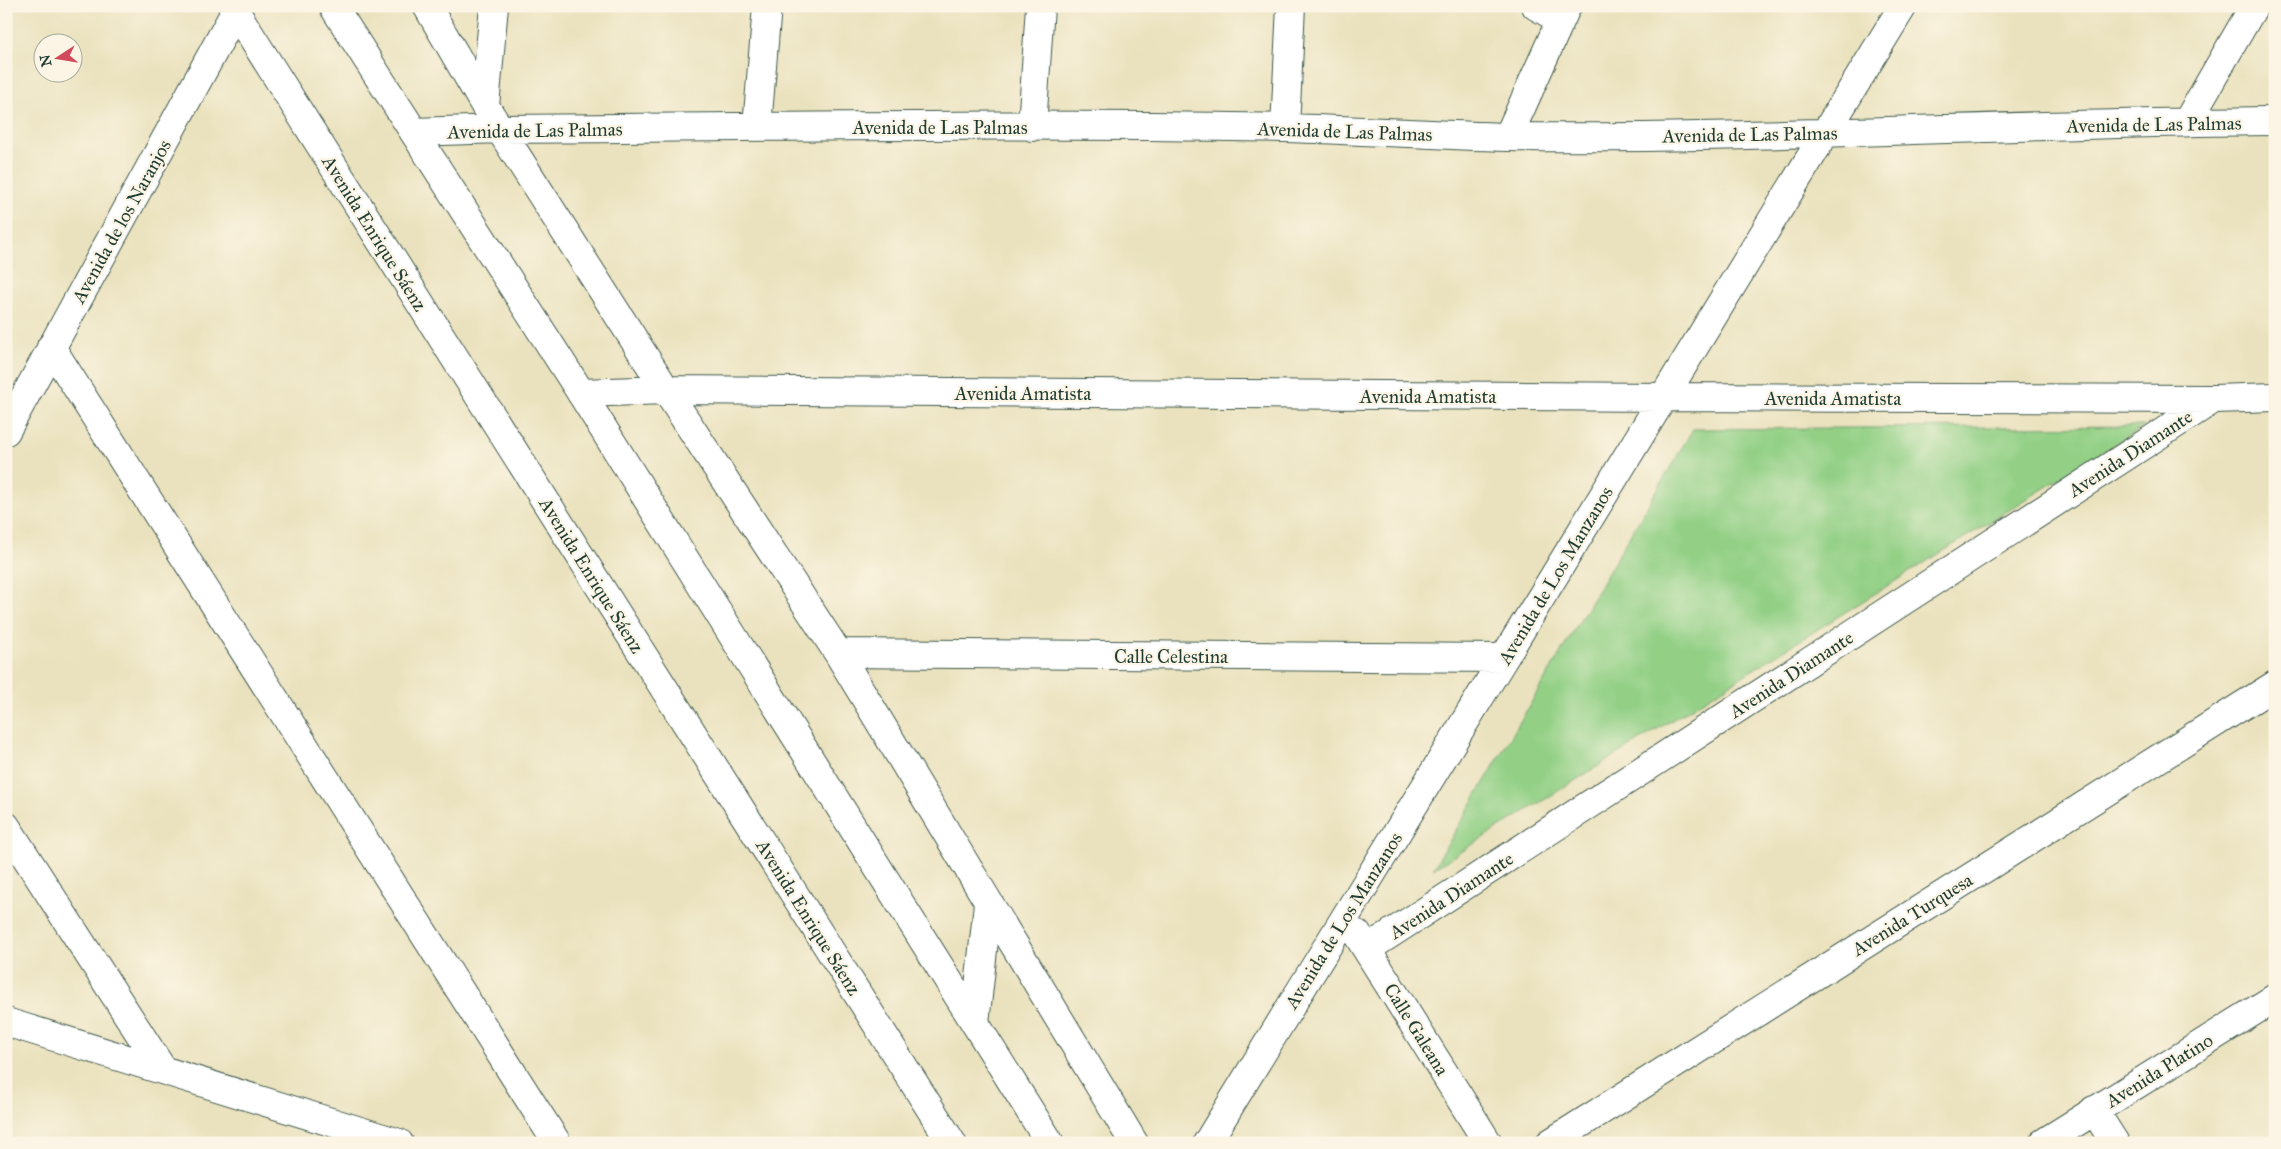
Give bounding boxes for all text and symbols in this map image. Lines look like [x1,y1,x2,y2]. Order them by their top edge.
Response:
north arrow [32,32,82,82]
text: N [36,53,55,68]
street label: Avenida de Las Palmas [2065,111,2242,138]
street label: Avenida de Las Palmas [851,116,1028,139]
street label: Avenida de Las Palmas [446,117,623,144]
street label: Avenida de Las Palmas [1256,117,1433,146]
street label: Avenida de Las Palmas [1661,121,1838,148]
street label: Avenida de los Naranjos [66,135,176,308]
street label: Avenida Enrique Sáenz [316,150,432,316]
street label: Avenida Amatista [954,382,1092,405]
street label: Avenida Amatista [1359,385,1497,408]
street label: Avenida Amatista [1764,387,1902,410]
street label: Avenida Diamante [2063,405,2197,503]
street label: Avenida de Los Manzanos [1493,482,1618,669]
street label: Avenida Enrique Sáenz [533,492,649,658]
street label: Avenida Diamante [1724,626,1858,724]
street label: Calle Celestina [1114,645,1229,668]
street label: Avenida de Los Manzanos [1279,828,1407,1014]
street label: Avenida Enrique Sáenz [750,834,866,1000]
street label: Avenida Diamante [1384,847,1518,945]
street label: Avenida Turquesa [1847,868,1978,962]
street label: Calle Galeana [1379,979,1455,1080]
street label: Avenida Platino [2101,1028,2217,1113]

